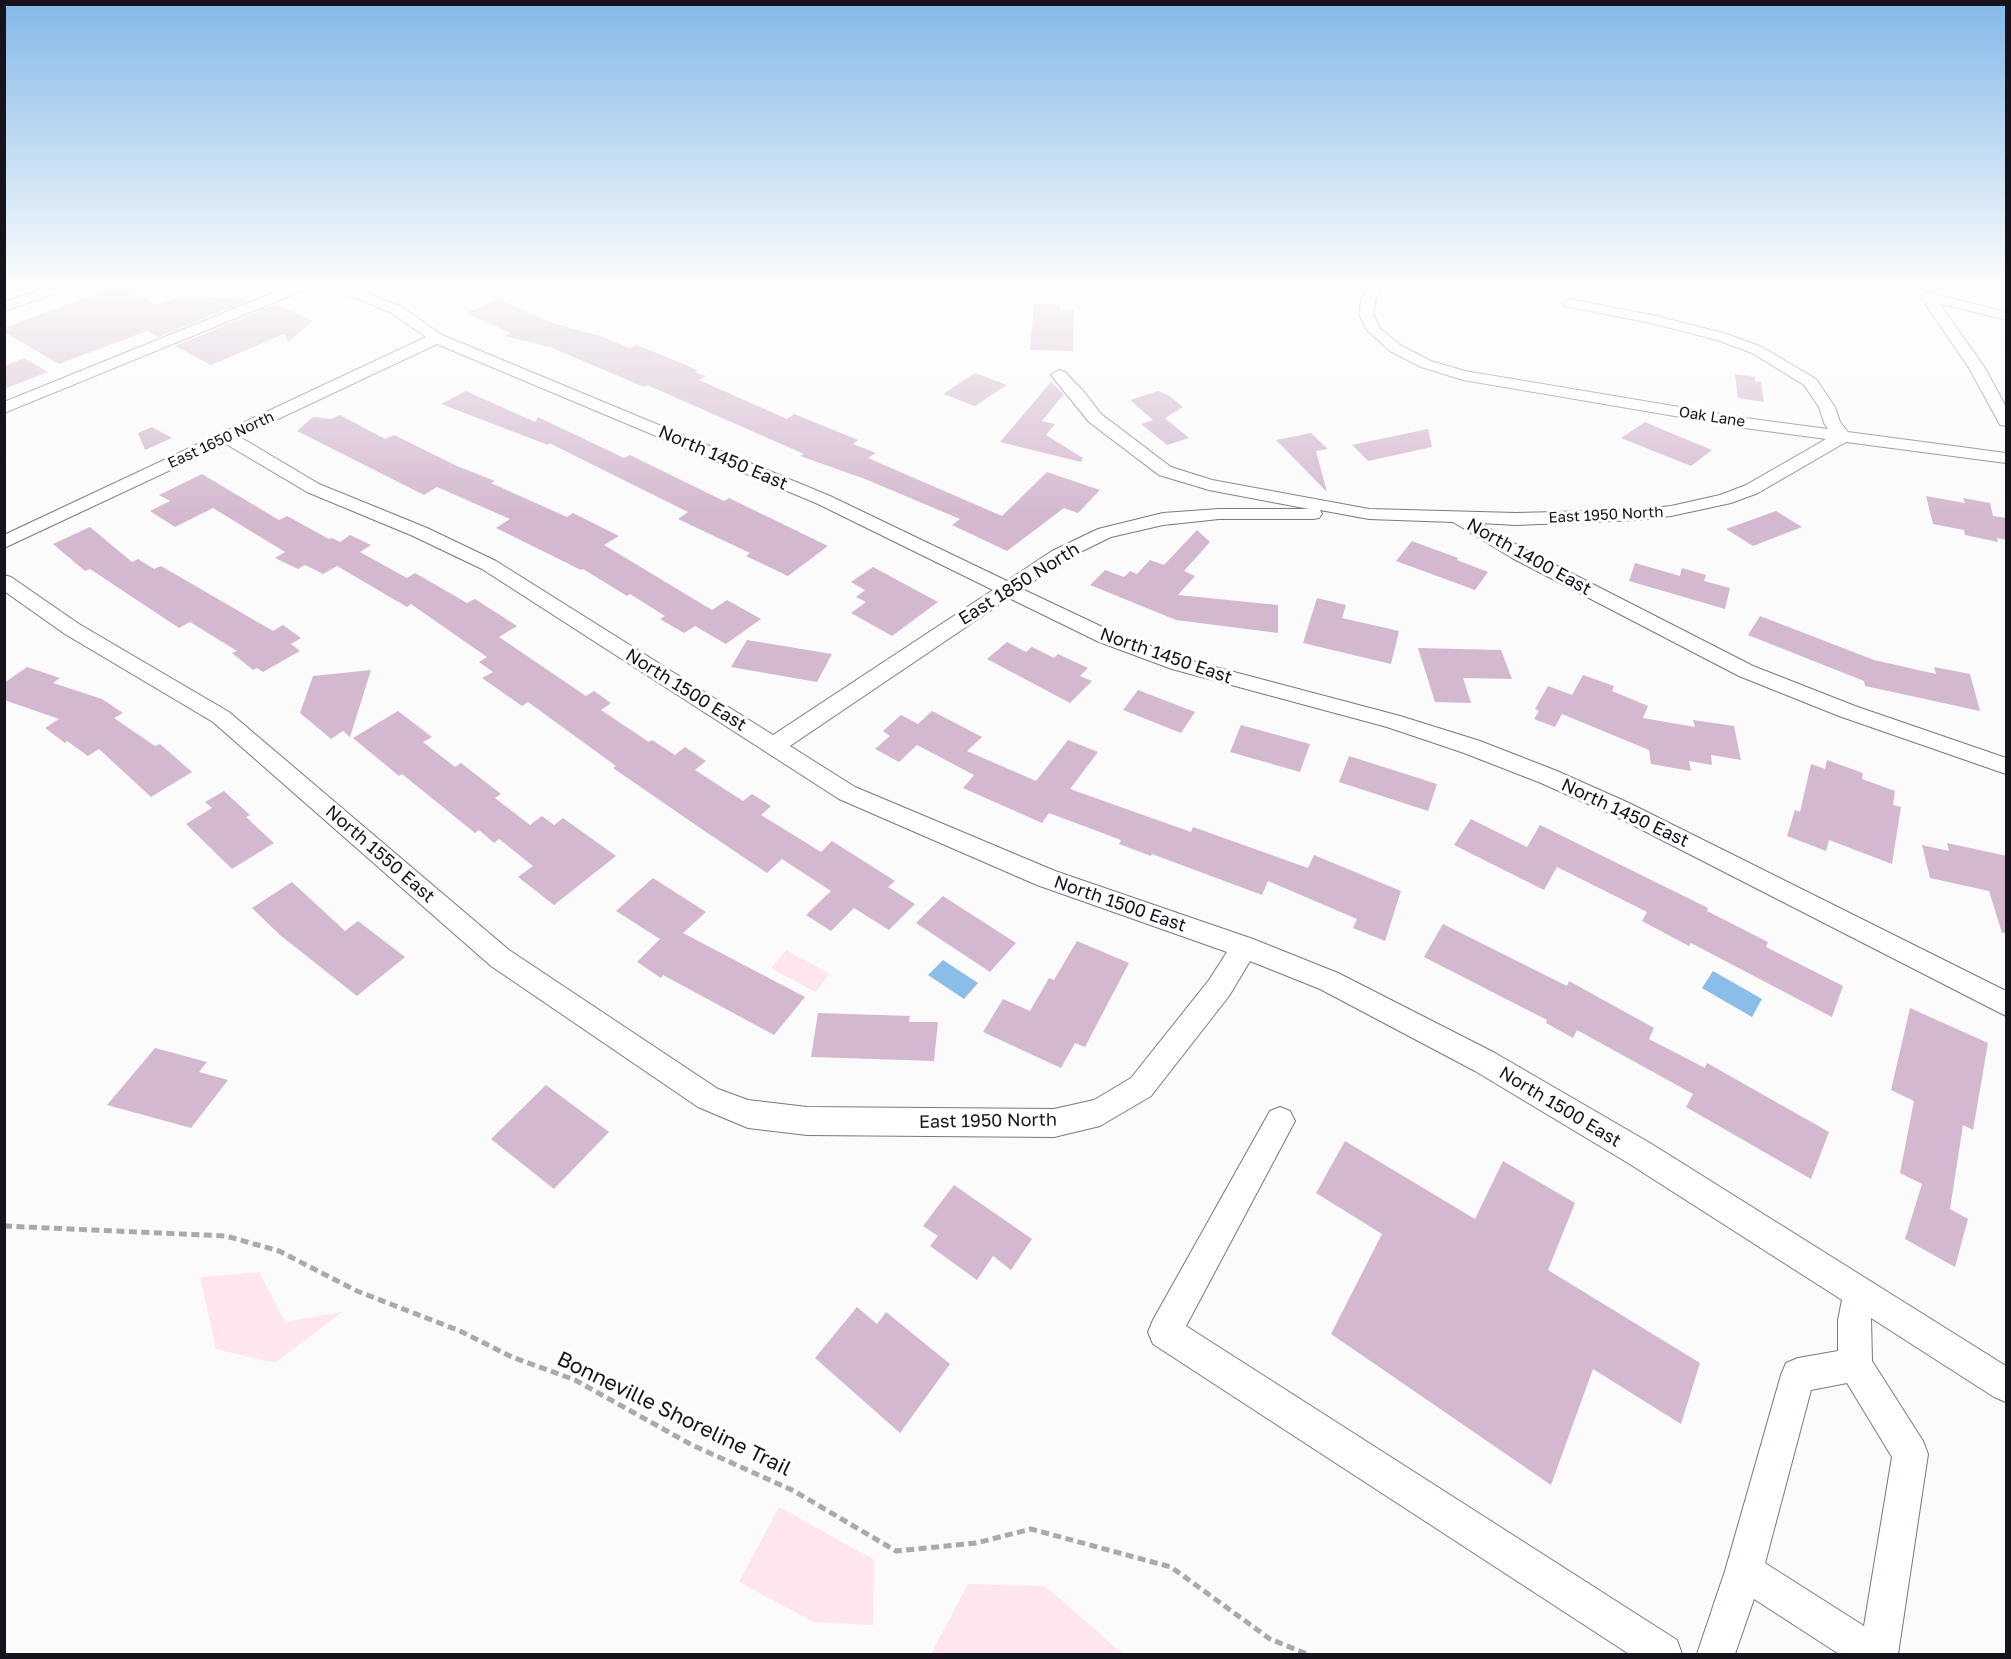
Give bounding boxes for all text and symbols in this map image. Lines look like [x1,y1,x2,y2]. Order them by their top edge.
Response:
street label: Oak Lane [1678,403,1746,431]
street label: East 1650 North [165,408,277,472]
street label: North 1450 East [655,421,791,495]
street label: East 1950 North [1548,503,1664,527]
street label: North 1400 East [1463,514,1595,600]
street label: East 1850 North [955,538,1083,630]
street label: North 1450 East [1097,623,1235,689]
street label: North 1500 East [622,644,750,736]
street label: North 1450 East [1558,774,1692,852]
street label: North 1550 East [321,801,439,907]
street label: North 1500 East [1051,871,1189,937]
street label: North 1500 East [1495,1062,1625,1152]
street label: East 1950 North [919,1109,1057,1133]
street label: Bonneville Shoreline Trail [553,1346,795,1482]

